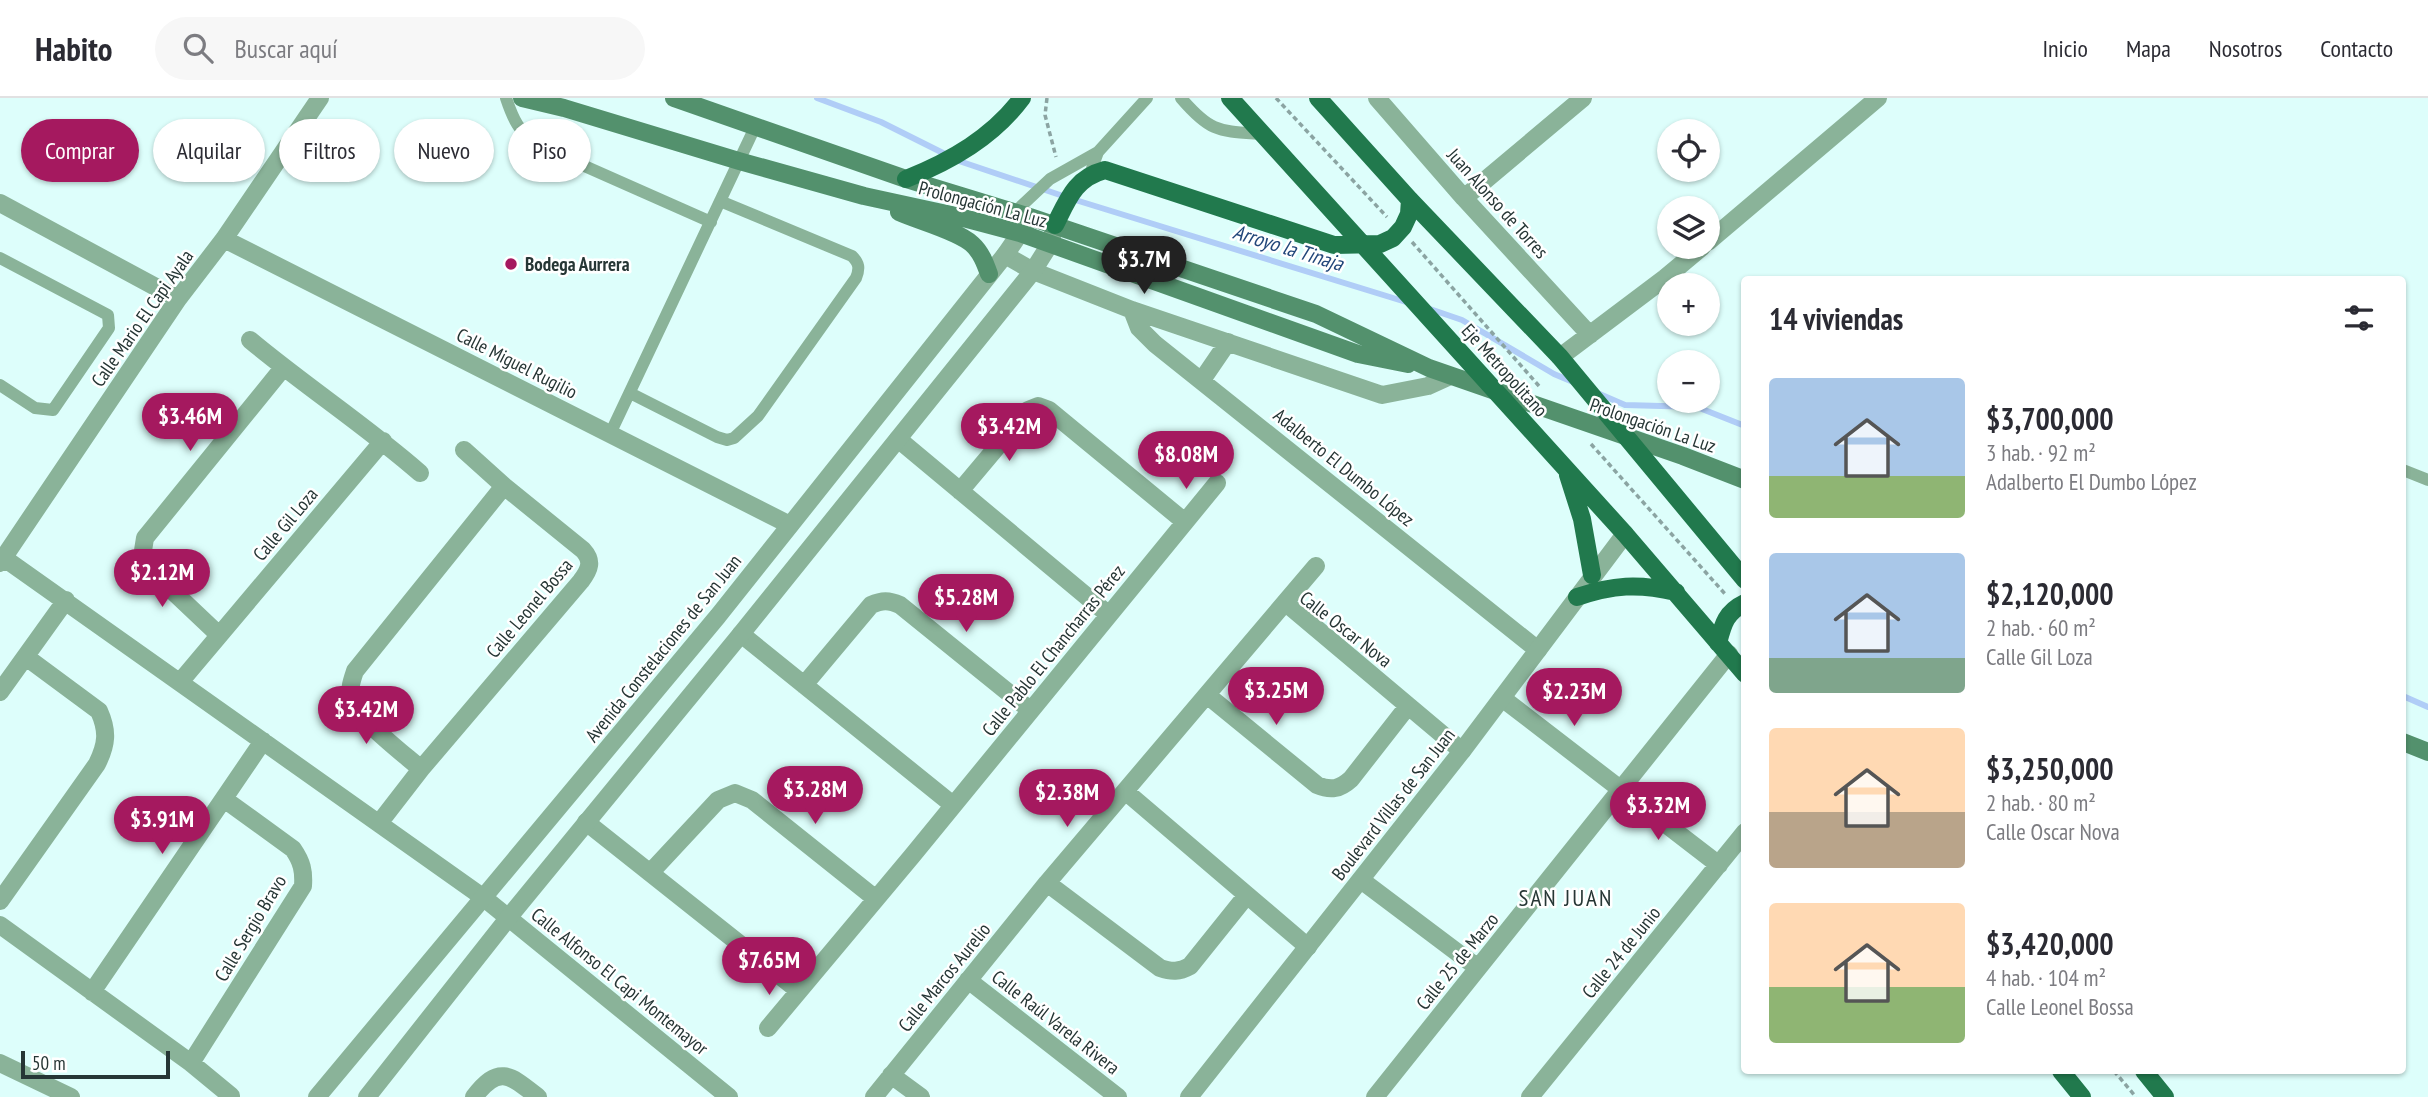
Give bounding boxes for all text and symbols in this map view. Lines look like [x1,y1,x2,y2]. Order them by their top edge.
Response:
search box [155,17,645,80]
text: Habito [35,27,113,70]
icon: search [179,29,217,67]
text: Buscar aquí [235,32,338,65]
text: Inicio [2042,33,2088,64]
text: Mapa [2126,33,2171,64]
text: Nosotros [2209,33,2282,64]
text: Contacto [2320,33,2393,64]
chip: Comprar [21,119,139,182]
chip: Alquilar [153,119,265,182]
chip: Filtros [279,119,380,182]
chip: Nuevo [394,119,494,182]
chip: Piso [508,119,591,182]
map controls [1657,119,1720,413]
button: locate [1657,119,1720,182]
street label: Juan Alonso de Torres [1442,142,1554,263]
street label: Prolongación La Luz [916,175,1050,233]
button: layers [1657,196,1720,259]
water label: Arroyo la Tinaja [1230,218,1348,277]
pin: $3.7M [1095,236,1193,296]
text: $3.7M [1117,244,1171,273]
street label: Calle Mario El Capi Ayala [86,245,198,391]
place label: Bodega Aurrera [525,252,630,276]
marker: Bodega Aurrera [503,256,519,272]
button: + [1657,273,1720,336]
text: 14 viviendas [1769,299,1903,338]
icon: filters [2340,299,2378,337]
street label: Eje Metropolitano [1457,318,1553,422]
street label: Calle Miguel Rugilio [453,322,581,404]
button: − [1657,350,1720,413]
street label: Prolongación La Luz [1587,392,1719,458]
pin: $3.46M [133,394,247,453]
text: $3,700,000 [1986,399,2114,438]
text: $3.46M [158,401,222,430]
street label: Adalberto El Dumbo López [1269,403,1419,531]
pin: $3.42M [952,404,1066,463]
icon: home [1825,406,1909,490]
text: $3.42M [977,411,1041,440]
pin: $8.08M [1129,432,1243,491]
text: 3 hab. · 92 m² [1986,438,2096,467]
text: $8.08M [1154,439,1218,468]
text: Adalberto El Dumbo López [1986,467,2197,496]
street label: Calle Gil Loza [247,483,323,565]
street label: Avenida Constelaciones de San Juan [580,549,746,747]
pin: $2.12M [105,550,219,609]
street label: Calle Leonel Bossa [481,554,577,662]
text: $2.12M [130,557,194,586]
street label: Calle Pablo El Chancharras Pérez [976,559,1130,741]
pin: $5.28M [909,574,1023,634]
text: $2,120,000 [1986,574,2114,613]
icon: home [1825,581,1909,665]
text: $5.28M [934,582,998,611]
street label: Calle Oscar Nova [1295,586,1397,672]
text: 2 hab. · 60 m² [1986,613,2096,642]
text: Calle Gil Loza [1986,642,2093,671]
pin: $3.25M [1219,668,1333,727]
pin: $2.23M [1517,668,1631,728]
text: $3.25M [1244,675,1308,704]
text: $2.23M [1542,676,1606,705]
pin: $3.42M [309,686,423,746]
text: $3.42M [334,694,398,723]
street label: Boulevard Villas de San Juan [1326,723,1460,885]
text: $3,250,000 [1986,749,2114,788]
icon: home [1825,756,1909,840]
pin: $3.28M [758,766,872,826]
pin: $2.38M [1010,770,1124,829]
text: $3.28M [783,774,847,803]
text: $2.38M [1035,777,1099,806]
pin: $3.32M [1601,782,1715,842]
text: 2 hab. · 80 m² [1986,788,2096,817]
text: $3.32M [1626,790,1690,819]
pin: $3.91M [105,796,219,856]
text: $3.91M [130,804,194,833]
text: Calle Oscar Nova [1986,817,2120,846]
street label: Calle Sergio Bravo [209,870,291,986]
district label: SAN JUAN [1519,883,1613,912]
street label: Calle 24 de Junio [1577,901,1665,1003]
street label: Calle Alfonso El Capi Montemayor [527,902,714,1060]
street label: Calle 25 de Marzo [1411,908,1503,1014]
street label: Calle Marcos Aurelio [893,918,995,1036]
text: $3,420,000 [1986,924,2114,963]
icon: home [1825,931,1909,1015]
pin: $7.65M [712,937,826,997]
text: $7.65M [738,945,800,974]
text: 4 hab. · 104 m² [1986,963,2106,992]
street label: Calle Raúl Varela Rivera [987,965,1125,1079]
text: Calle Leonel Bossa [1986,992,2134,1021]
scale bar [21,1048,170,1080]
text: 50 m [32,1051,66,1075]

